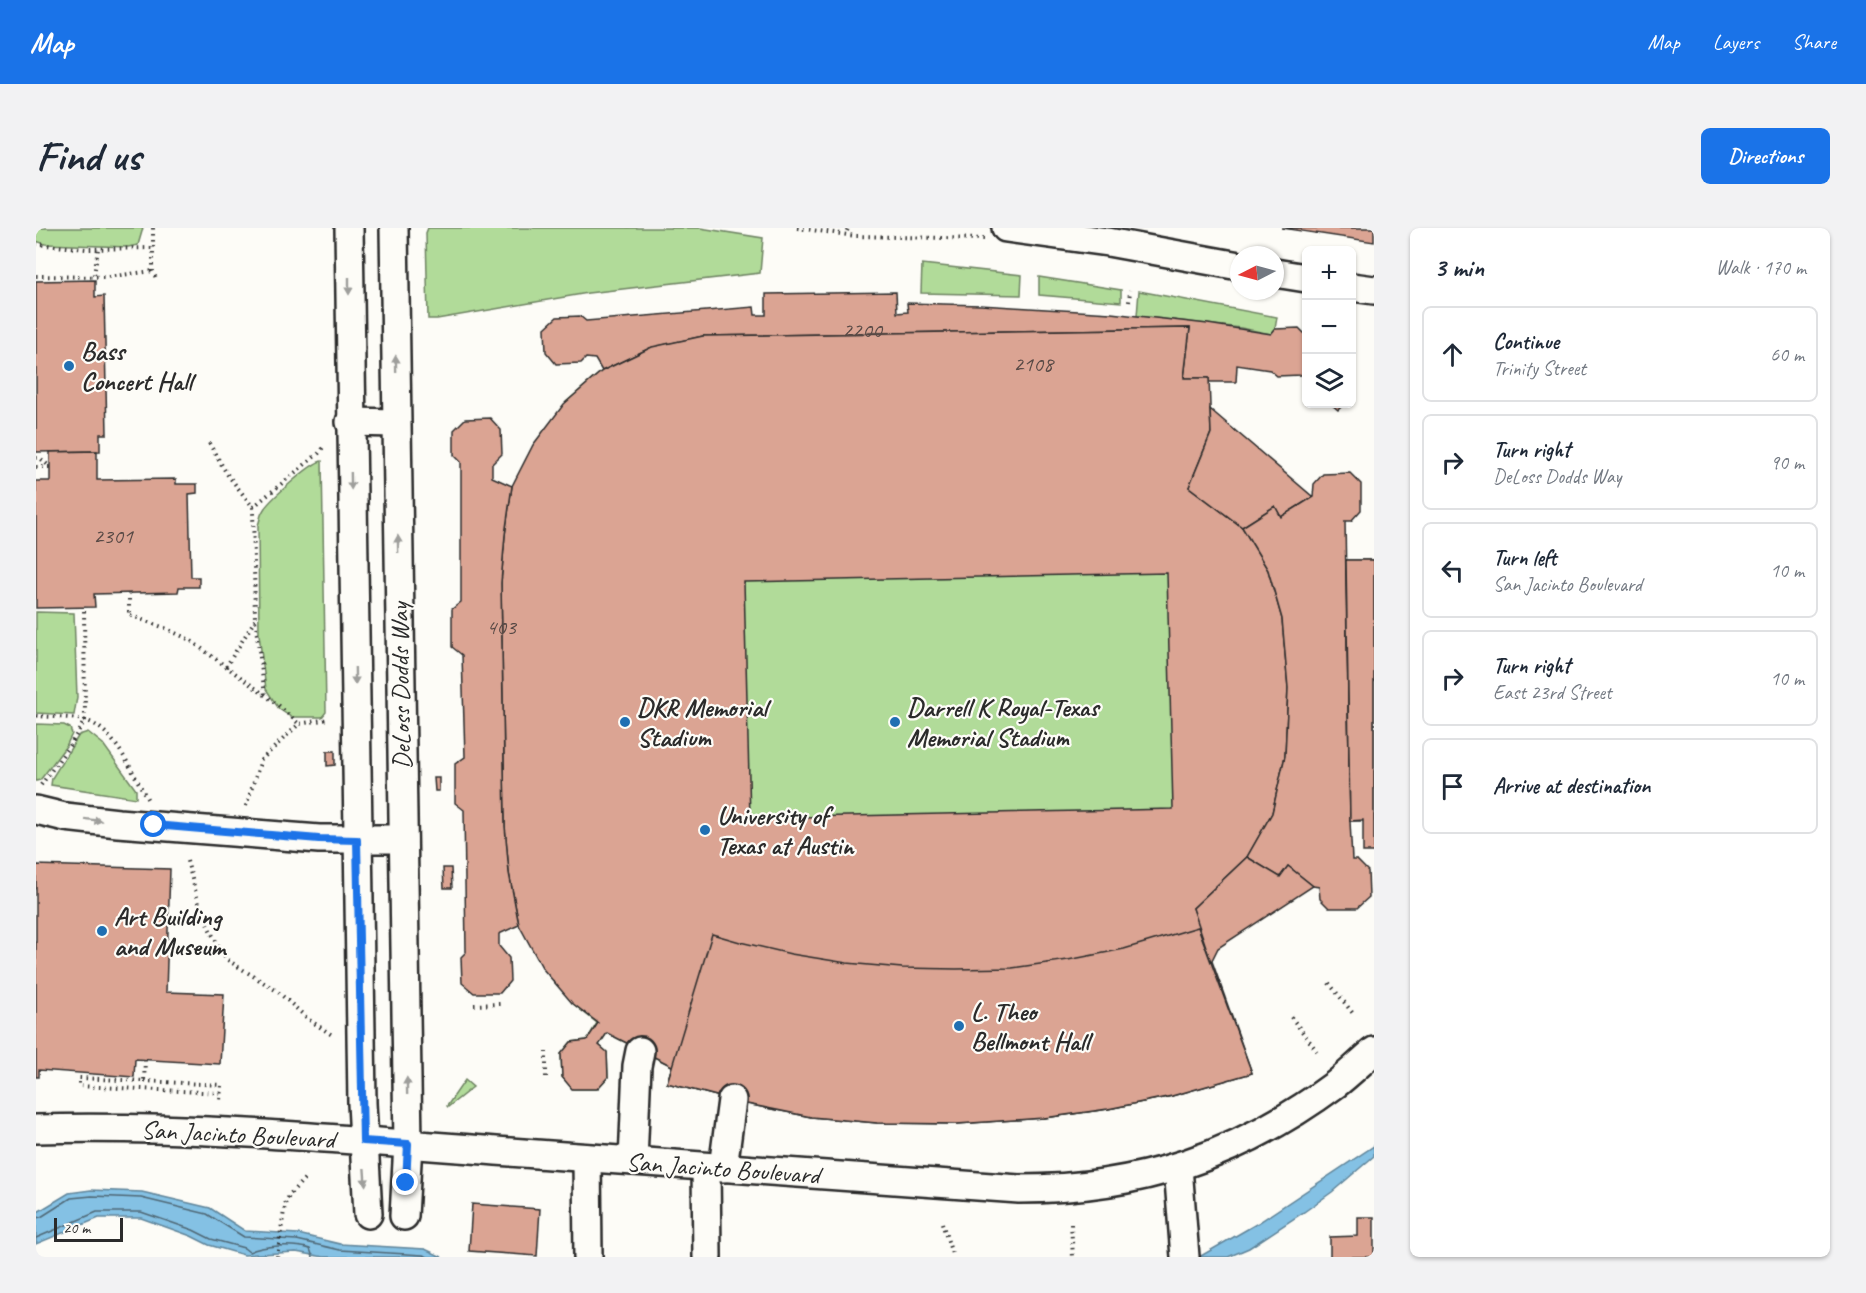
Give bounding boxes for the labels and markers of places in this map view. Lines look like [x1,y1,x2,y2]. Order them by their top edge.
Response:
place label: Bass Concert Hall [81,335,197,398]
marker: Bass Concert Hall [62,359,76,373]
place label: DKR Memorial Stadium [637,691,772,754]
place label: Darrell K Royal-Texas Memorial Stadium [907,691,1101,754]
marker: DKR Memorial Stadium [618,715,632,729]
marker: Darrell K Royal-Texas Memorial Stadium [888,715,902,729]
place label: University of Texas at Austin [717,799,855,862]
marker: University of Texas at Austin [698,823,712,837]
place label: Art Building and Museum [114,900,227,963]
marker: Art Building and Museum [95,924,109,938]
place label: L. Theo Bellmont Hall [971,995,1094,1058]
marker: L. Theo Bellmont Hall [952,1019,966,1033]

